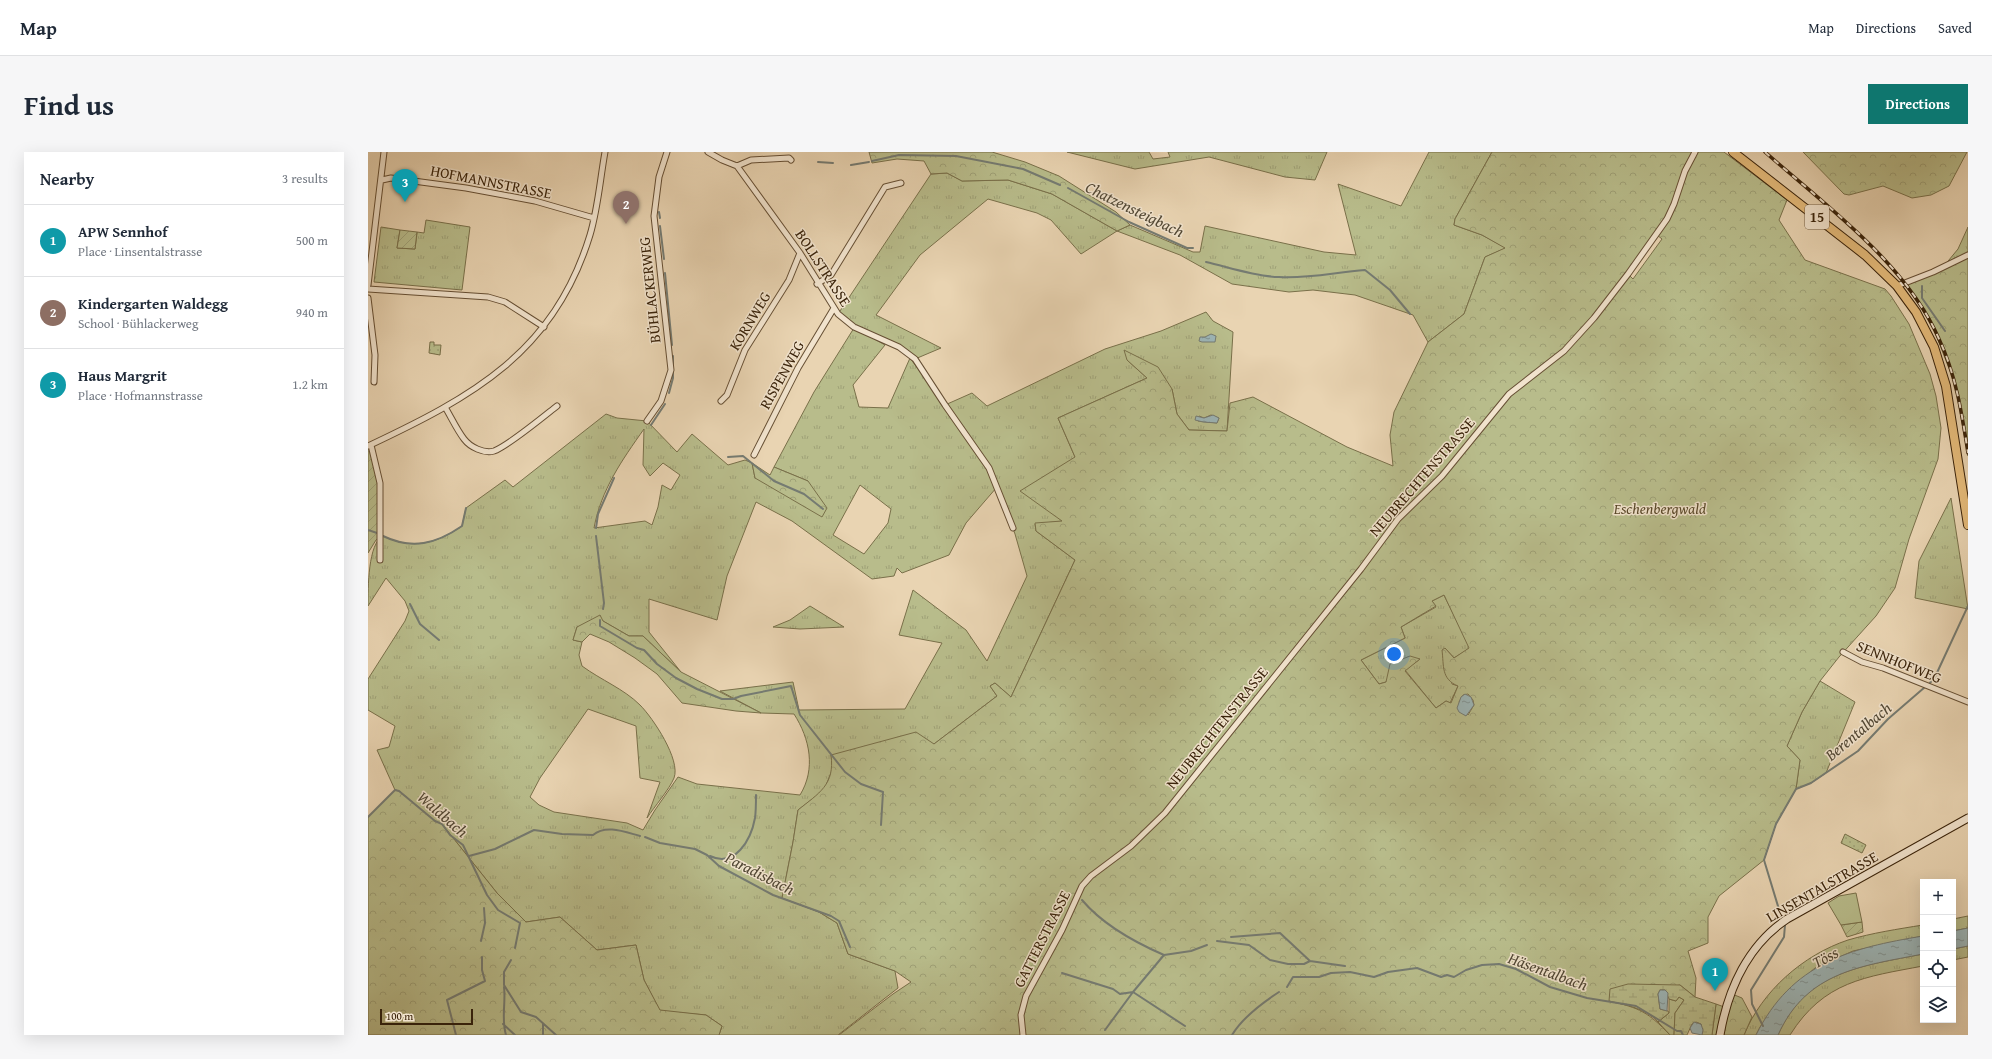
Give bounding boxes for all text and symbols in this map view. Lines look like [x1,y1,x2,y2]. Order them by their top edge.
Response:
text: Map [20,14,57,42]
text: Map [1808,18,1834,38]
text: Directions [1856,18,1916,38]
text: Saved [1938,18,1972,38]
text: Find us [24,84,114,125]
button: Directions [1868,84,1968,124]
street label: HOFMANNSTRASSE [429,159,554,204]
text: Nearby [40,166,94,191]
text: 3 results [282,169,328,188]
pin: 3 [392,169,418,202]
water label: Chatzensteigbach [1082,175,1188,243]
pin: 2 [613,191,639,224]
road number: 15 [1805,205,1829,229]
text: APW Sennhof [78,221,167,242]
street label: BOLLSTRASSE [791,225,856,311]
text: 1 [50,231,56,250]
text: 500 m [296,231,328,250]
street label: BÜHLACKERWEG [633,236,666,344]
text: Place · Linsentalstrasse [78,242,202,261]
street label: KORNWEG [724,287,775,354]
text: Kindergarten Waldegg [78,293,228,314]
text: 2 [50,303,56,322]
text: 940 m [296,303,328,322]
text: School · Bühlackerweg [78,314,198,333]
street label: RISPENWEG [754,337,809,413]
text: Haus Margrit [78,365,167,386]
text: 3 [50,375,56,394]
text: 1.2 km [292,375,328,394]
text: Place · Hofmannstrasse [78,386,203,405]
street label: NEUBRECHTENSTRASSE [1364,412,1480,541]
park label: Eschenbergwald [1613,498,1706,519]
street label: SENNHOFWEG [1853,635,1945,688]
your location [1384,644,1404,664]
street label: NEUBRECHTENSTRASSE [1161,662,1273,793]
water label: Berentalbach [1819,696,1896,767]
water label: Waldbach [412,785,474,843]
water label: Paradisbach [720,845,799,901]
street label: LINSENTALSTRASSE [1762,846,1882,927]
map controls [1920,879,1956,1023]
button: + [1920,879,1956,915]
street label: GATTERSTRASSE [1008,886,1075,991]
button: − [1920,915,1956,951]
water label: Töss [1808,940,1843,974]
water label: Häsentalbach [1504,945,1591,996]
button: locate [1920,951,1956,987]
pin: 1 [1702,958,1728,991]
button: layers [1920,987,1956,1023]
scale bar [380,1007,473,1026]
text: 100 m [386,1008,413,1024]

